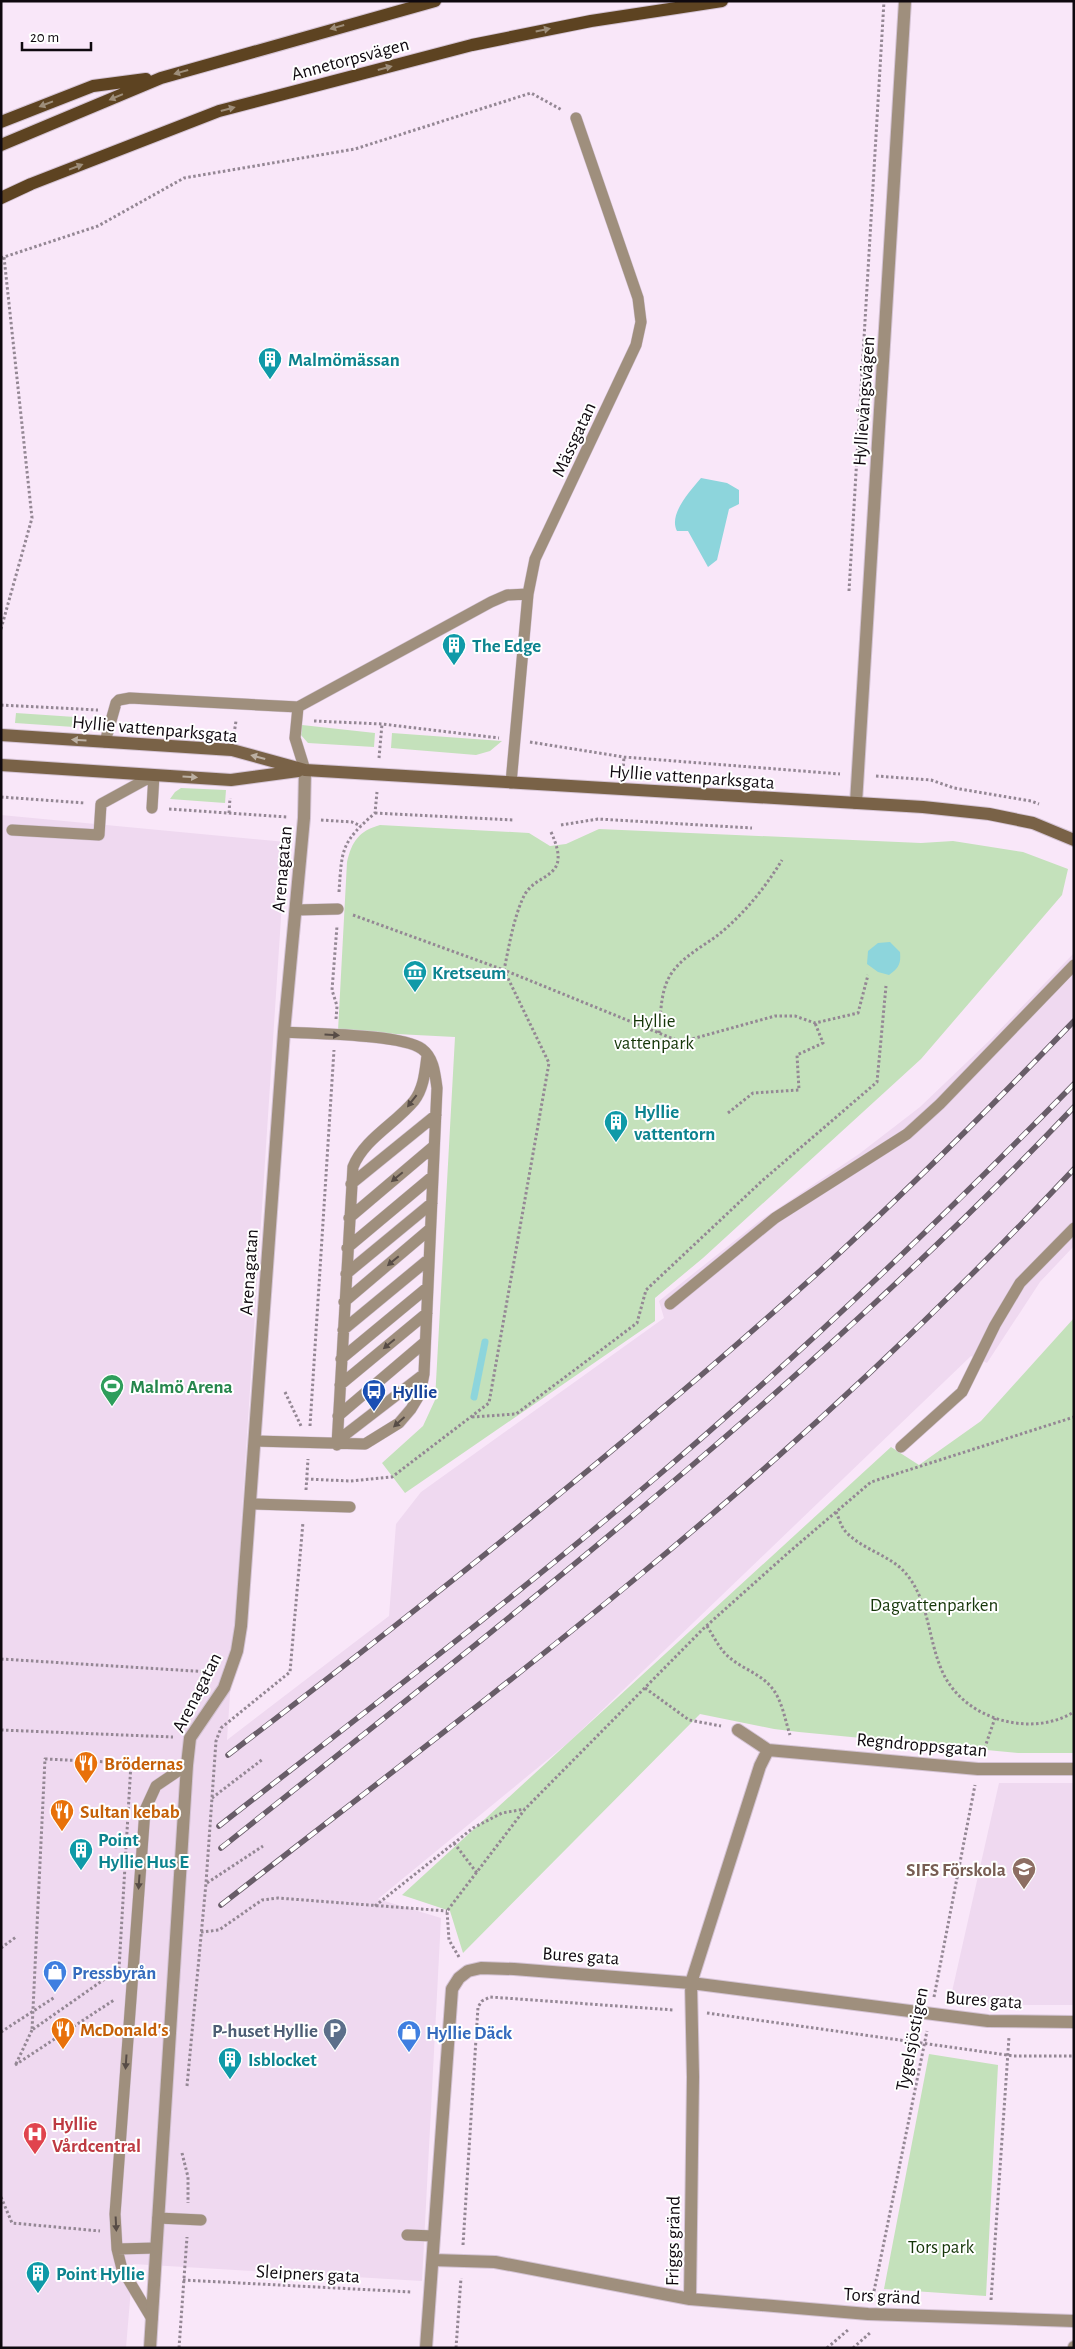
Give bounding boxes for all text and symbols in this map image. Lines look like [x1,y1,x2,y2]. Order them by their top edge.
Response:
scale bar [22,20,91,52]
one-way arrow [330,24,345,32]
one-way arrow [536,26,552,34]
text: 20 m [30,30,59,45]
street label: Annetorpsvägen [289,35,411,84]
one-way arrow [378,64,393,72]
one-way arrow [173,68,188,76]
one-way arrow [109,93,123,101]
one-way arrow [39,101,54,108]
one-way arrow [220,105,235,113]
one-way arrow [69,163,84,171]
street label: Hyllievångsvägen [850,336,879,467]
building icon: Malmömässan [257,346,283,380]
place label: Malmömässan [288,351,400,370]
street label: Mässgatan [549,399,600,480]
building icon: The Edge [441,632,467,666]
place label: The Edge [472,637,541,656]
street label: Hyllie vattenparksgata [71,713,239,746]
one-way arrow [71,736,87,744]
one-way arrow [250,753,265,761]
street label: Hyllie vattenparksgata [608,762,776,793]
one-way arrow [182,773,198,781]
street label: Arenagatan [269,825,296,913]
museum icon: Kretseum [402,959,428,993]
place label: Kretseum [432,964,506,983]
park label: Hyllie vattenpark [614,1012,694,1053]
one-way arrow [324,1031,340,1039]
one-way arrow [407,1094,417,1108]
place label: Hyllie vattentorn [634,1103,715,1144]
building icon: Hyllie vattentorn [603,1109,629,1143]
one-way arrow [391,1172,404,1183]
street label: Arenagatan [237,1228,262,1316]
one-way arrow [387,1255,400,1266]
one-way arrow [383,1339,396,1350]
sports icon: Malmö Arena [99,1373,125,1407]
place label: Malmö Arena [130,1378,233,1397]
bus stop icon: Hyllie [361,1378,387,1412]
place label: Hyllie [392,1383,437,1402]
one-way arrow [392,1417,405,1428]
park label: Dagvattenparken [870,1596,998,1615]
street label: Arenagatan [169,1650,225,1736]
street label: Regndroppsgatan [856,1730,988,1761]
restaurant icon: Brödernas [73,1750,99,1784]
place label: Brödernas [104,1755,183,1774]
restaurant icon: Sultan kebab [49,1798,75,1832]
place label: Sultan kebab [80,1803,180,1822]
place label: Point Hyllie Hus E [98,1831,189,1872]
building icon: Point Hyllie Hus E [68,1837,94,1871]
school or university icon: SIFS Förskola [1011,1856,1037,1890]
place label: SIFS Förskola [906,1861,1006,1880]
one-way arrow [135,1875,143,1891]
street label: Bures gata [542,1944,620,1969]
shop icon: Pressbyrån [42,1959,68,1993]
place label: Pressbyrån [72,1964,156,1983]
street label: Tygelsjöstigen [893,1986,932,2093]
street label: Bures gata [945,1988,1023,2013]
restaurant icon: McDonald's [50,2016,76,2050]
parking icon: P-huset Hyllie [322,2017,348,2051]
shop icon: Hyllie Däck [396,2019,422,2053]
place label: McDonald's [80,2021,169,2040]
place label: P-huset Hyllie [212,2022,318,2041]
place label: Hyllie Däck [426,2024,513,2043]
building icon: Isblocket [217,2046,243,2080]
place label: Isblocket [248,2051,317,2070]
one-way arrow [122,2054,130,2070]
place label: Hyllie Vårdcentral [52,2115,141,2156]
hospital icon: Hyllie Vårdcentral [22,2121,48,2155]
street label: Friggs gränd [663,2196,684,2286]
one-way arrow [112,2216,120,2232]
park label: Tors park [908,2238,975,2257]
building icon: Point Hyllie [25,2260,51,2294]
street label: Sleipners gata [256,2262,360,2287]
place label: Point Hyllie [56,2265,145,2284]
street label: Tors gränd [843,2285,921,2308]

